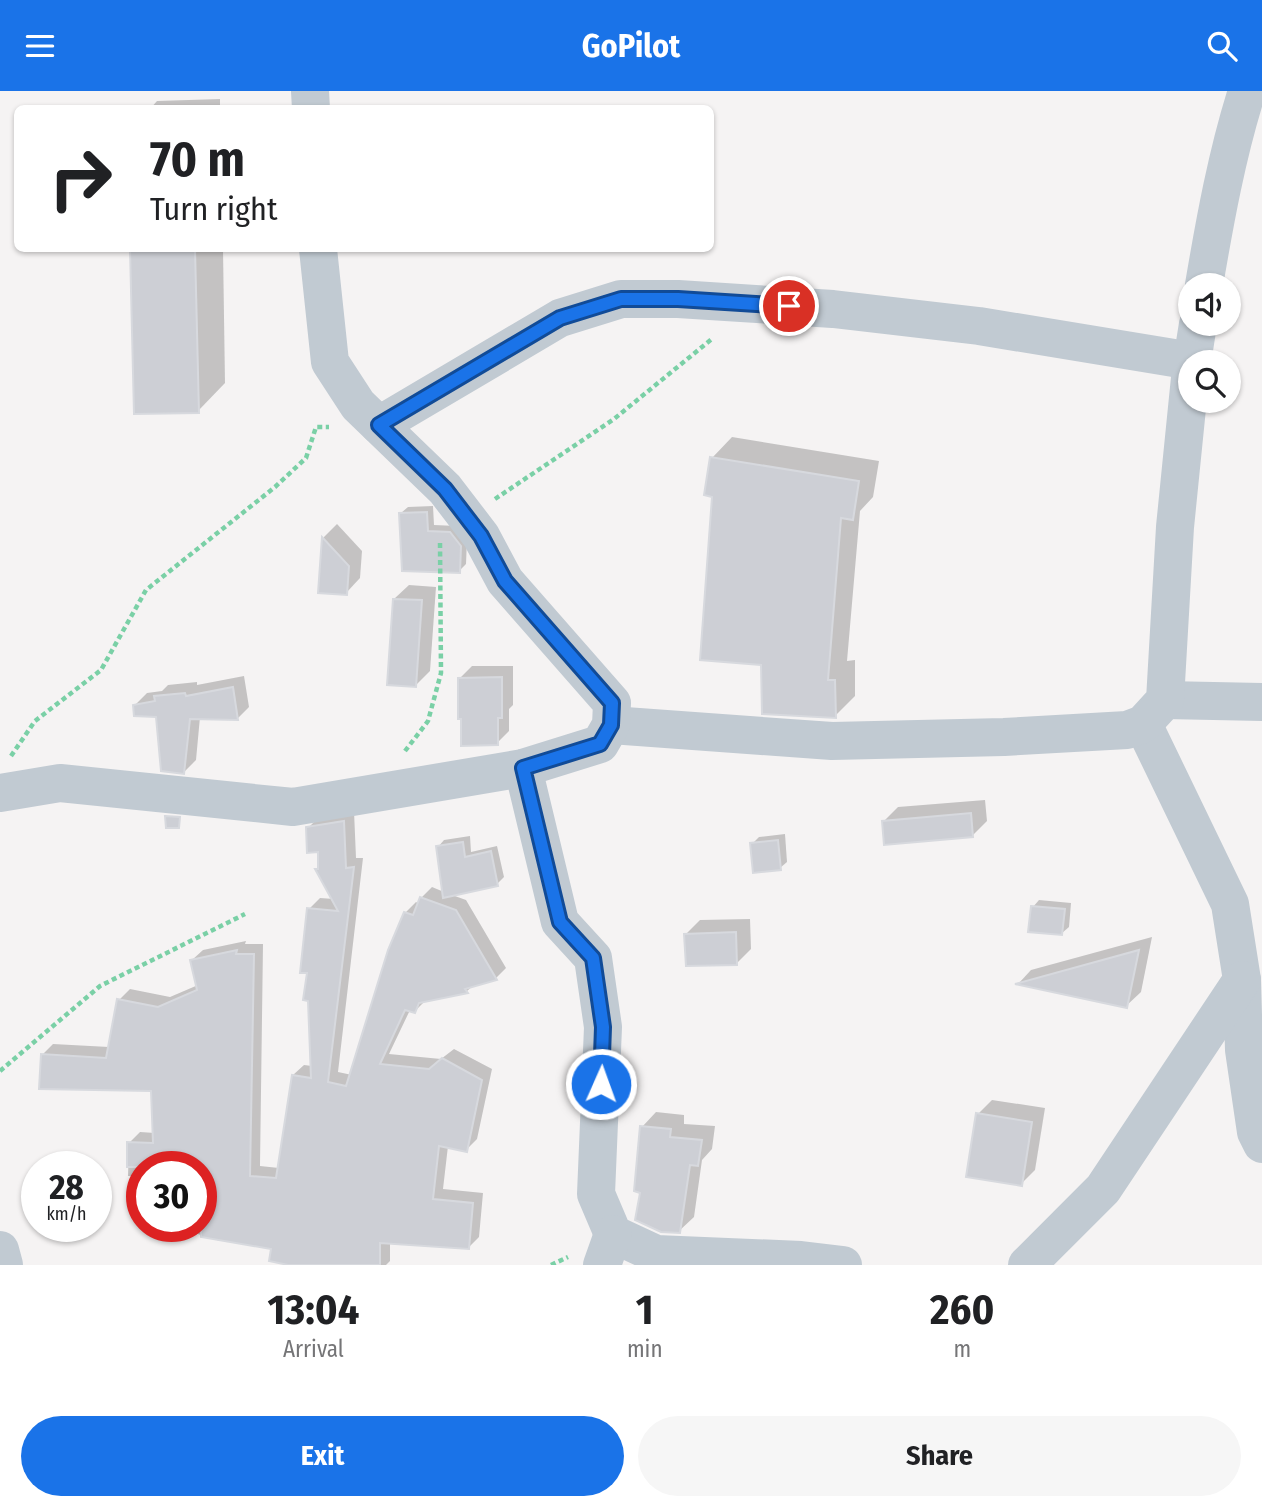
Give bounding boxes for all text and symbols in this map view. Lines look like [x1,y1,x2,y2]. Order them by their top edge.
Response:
icon: menu [21,27,59,65]
text: GoPilot [582,27,680,65]
icon: search [1203,27,1241,65]
text: 70 m [150,130,245,189]
icon: right [35,133,126,224]
text: Turn right [150,190,277,228]
map controls [1178,273,1241,413]
button: sound [1178,273,1241,336]
pin [759,276,819,336]
icon: arrive [770,287,808,325]
button: search [1178,350,1241,413]
position arrow [564,1047,638,1121]
speed limit sign: 30 [126,1151,217,1242]
text: 28 [49,1166,84,1208]
text: km/h [46,1203,87,1225]
text: 13:04 [268,1285,359,1335]
text: 1 [636,1285,654,1335]
text: 260 [930,1285,994,1335]
text: Arrival [283,1335,344,1363]
text: min [627,1335,663,1363]
text: m [953,1335,971,1363]
button: Exit [21,1416,624,1496]
button: Share [638,1416,1241,1496]

